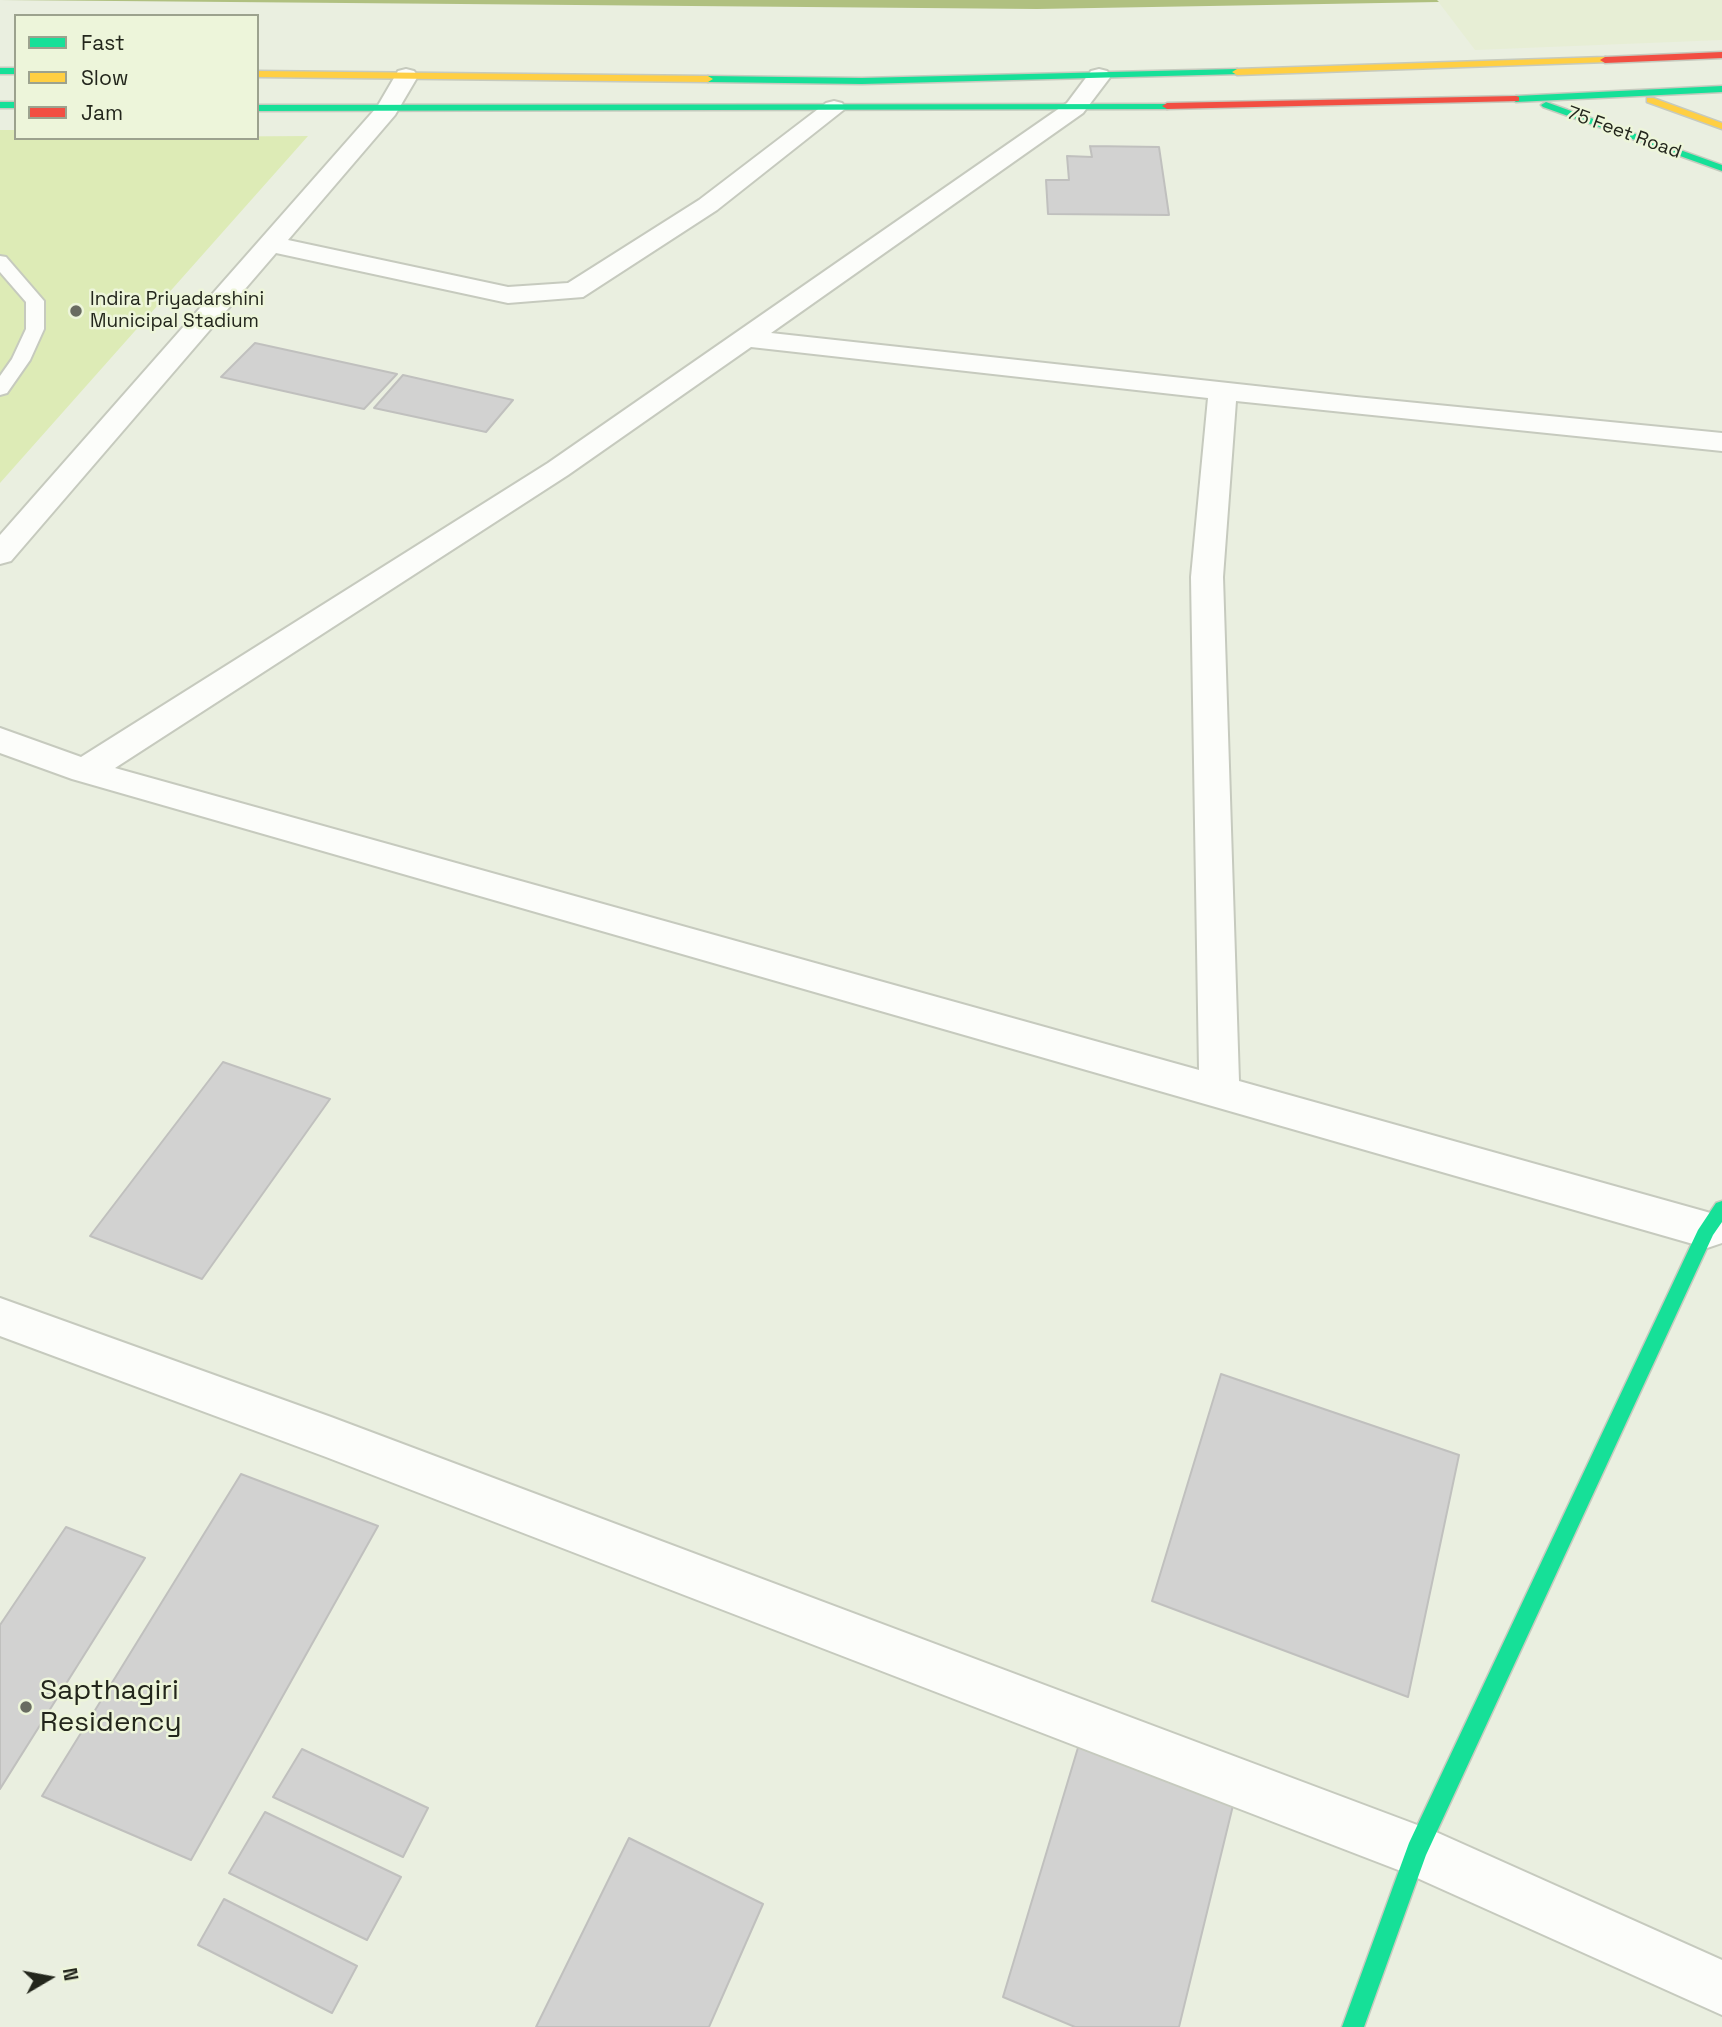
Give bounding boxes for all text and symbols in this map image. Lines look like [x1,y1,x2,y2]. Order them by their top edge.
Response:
legend [14,14,259,140]
text: Fast [81,29,125,56]
text: Slow [81,64,129,91]
text: Jam [81,99,123,126]
street label: 75 Feet Road [1564,102,1684,164]
place label: Indira Priyadarshini Municipal Stadium [90,289,264,333]
marker: Indira Priyadarshini Municipal Stadium [68,303,84,319]
place label: Sapthagiri Residency [40,1674,182,1740]
marker: Sapthagiri Residency [18,1699,34,1715]
north arrow [14,1943,84,2013]
text: N [57,1966,84,1983]

